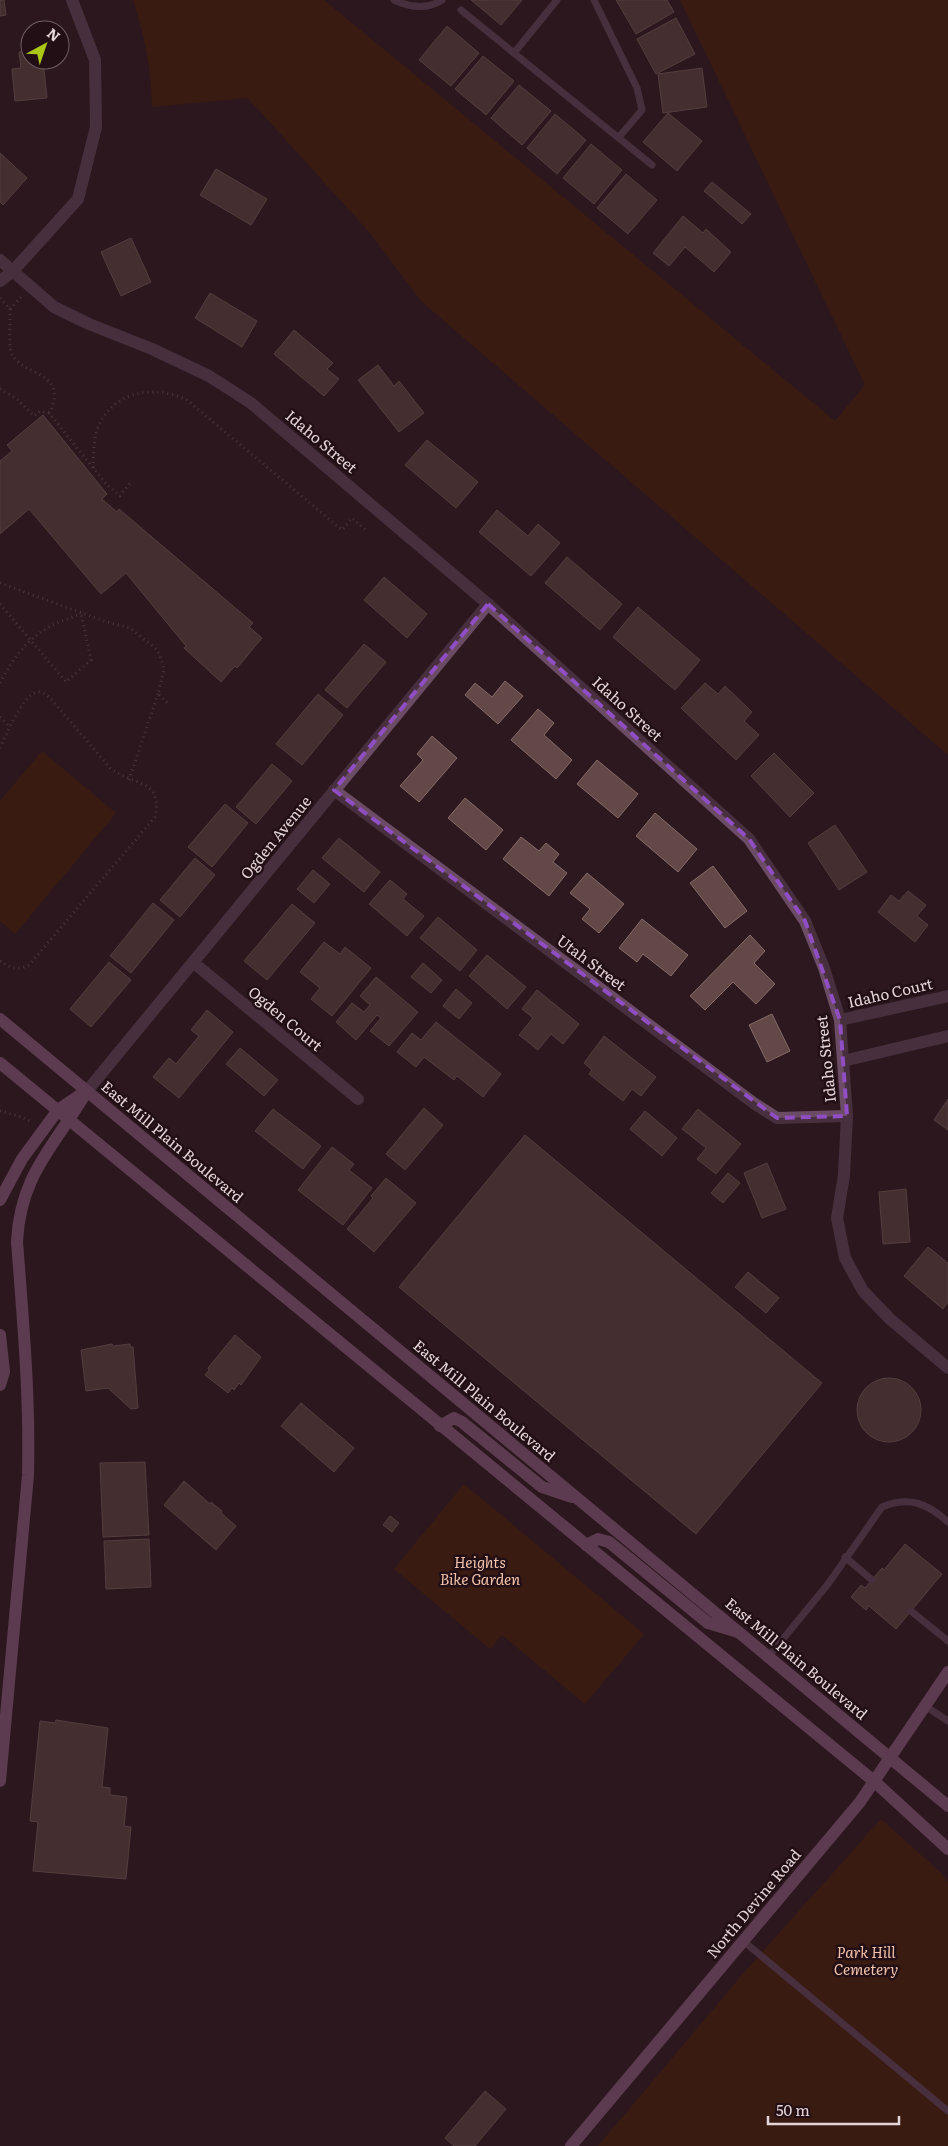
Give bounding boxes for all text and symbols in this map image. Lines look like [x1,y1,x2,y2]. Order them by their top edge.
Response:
north arrow [20,20,70,70]
text: N [43,23,65,46]
street label: Idaho Street [281,404,363,478]
street label: Idaho Street [588,670,668,746]
street label: Ogden Avenue [234,790,316,884]
street label: Utah Street [553,928,631,996]
street label: Idaho Court [845,971,935,1013]
street label: Ogden Court [244,980,328,1056]
street label: Idaho Street [809,1014,841,1104]
street label: East Mill Plain Boulevard [97,1075,249,1207]
street label: East Mill Plain Boulevard [409,1334,561,1466]
park label: Heights Bike Garden [440,1550,520,1590]
street label: East Mill Plain Boulevard [721,1592,873,1724]
street label: North Devine Road [700,1843,806,1963]
park label: Park Hill Cemetery [834,1940,898,1980]
scale bar [768,2094,899,2126]
text: 50 m [776,2098,810,2121]

